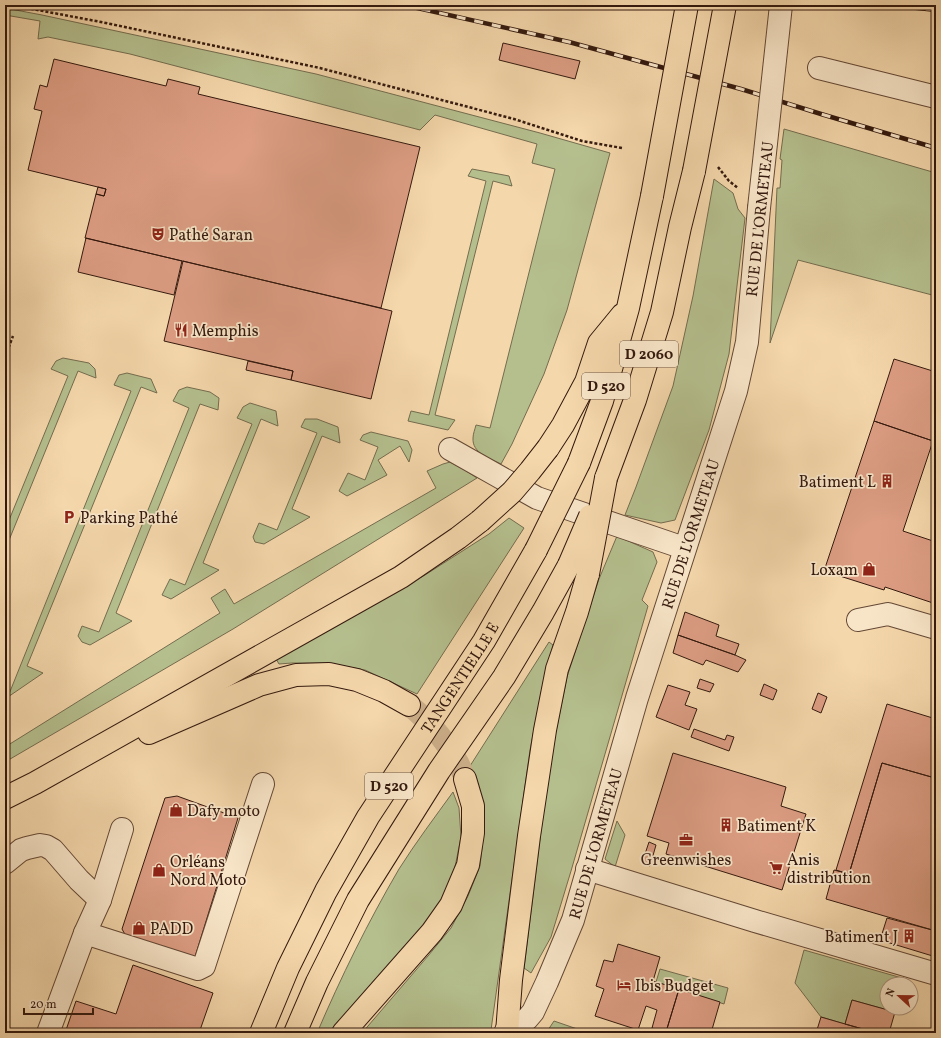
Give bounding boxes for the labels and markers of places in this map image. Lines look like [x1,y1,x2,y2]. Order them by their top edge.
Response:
place label: Pathé Saran [169,225,253,247]
theatre icon: Pathé Saran [150,226,166,242]
place label: Memphis [192,321,259,343]
restaurant icon: Memphis [173,322,189,338]
place label: Batiment L [799,472,876,494]
building icon: Batiment L [879,473,895,489]
place label: Parking Pathé [80,508,178,530]
parking icon: Parking Pathé [61,509,77,525]
place label: Loxam [810,560,858,582]
shop icon: Loxam [861,561,877,577]
place label: Dafy moto [187,801,260,823]
shop icon: Dafy moto [168,802,184,818]
place label: Batiment K [737,816,816,838]
building icon: Batiment K [718,817,734,833]
office icon: Greenwishes [678,832,694,848]
place label: Greenwishes [641,850,731,872]
place label: Anis distribution [787,850,871,890]
place label: Orléans Nord Moto [170,852,246,892]
supermarket icon: Anis distribution [768,860,784,876]
shop icon: Orléans Nord Moto [151,862,167,878]
place label: PADD [150,919,193,941]
shop icon: PADD [131,920,147,936]
place label: Batiment J [824,927,898,949]
building icon: Batiment J [901,928,917,944]
place label: Ibis Budget [635,976,714,998]
hotel icon: Ibis Budget [616,977,632,993]

